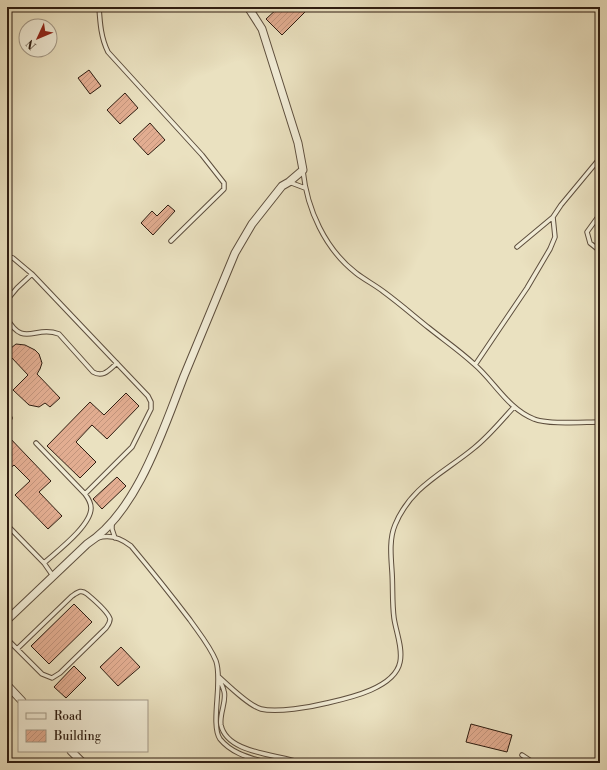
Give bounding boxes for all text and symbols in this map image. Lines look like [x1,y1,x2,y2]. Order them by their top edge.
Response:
north arrow [18,18,58,58]
text: N [23,36,40,52]
legend [18,700,148,752]
text: Road [54,709,82,724]
text: Building [53,729,102,744]

